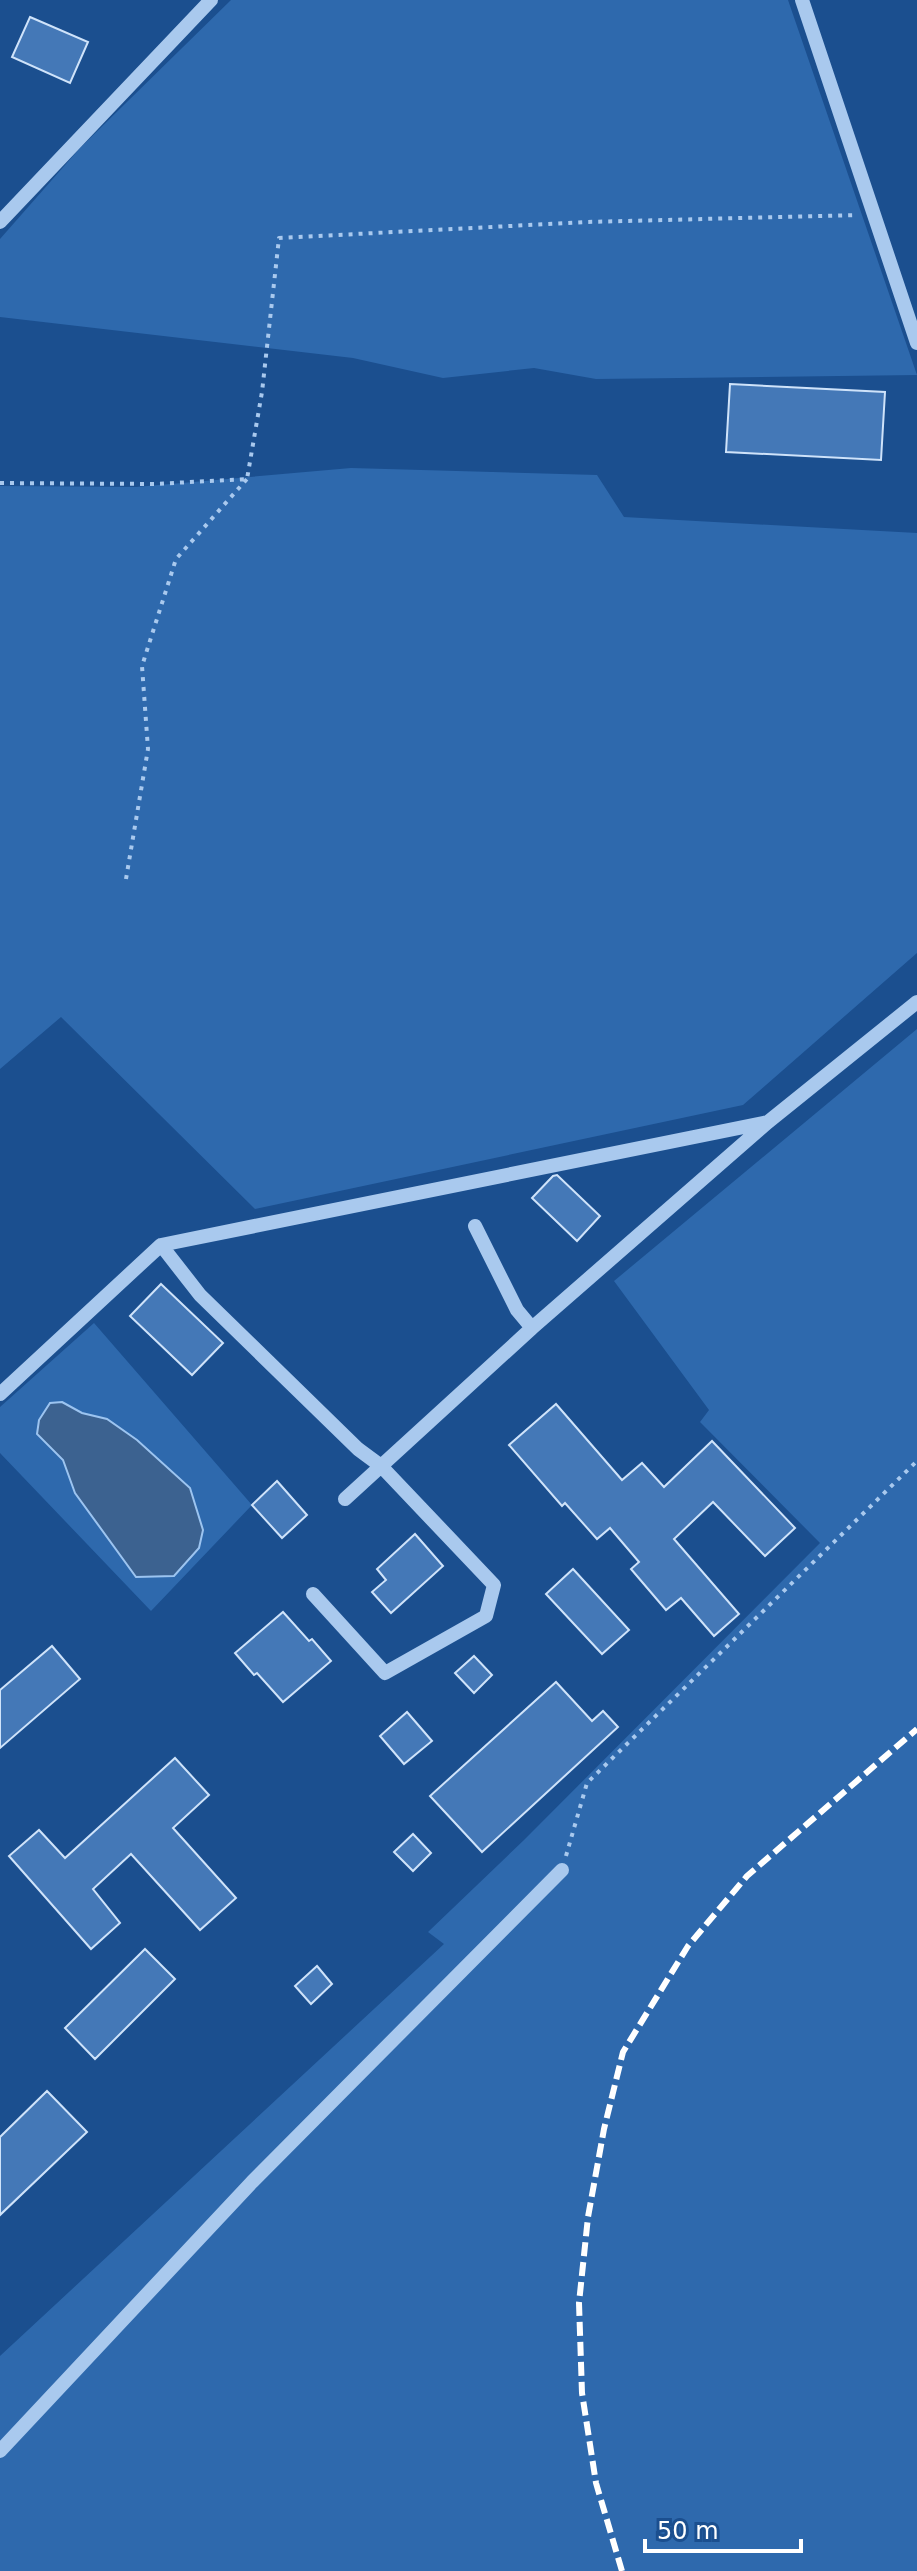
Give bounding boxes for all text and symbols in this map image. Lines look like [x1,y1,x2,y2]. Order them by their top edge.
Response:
scale bar [645,2503,801,2553]
text: 50 m [657,2517,719,2545]

